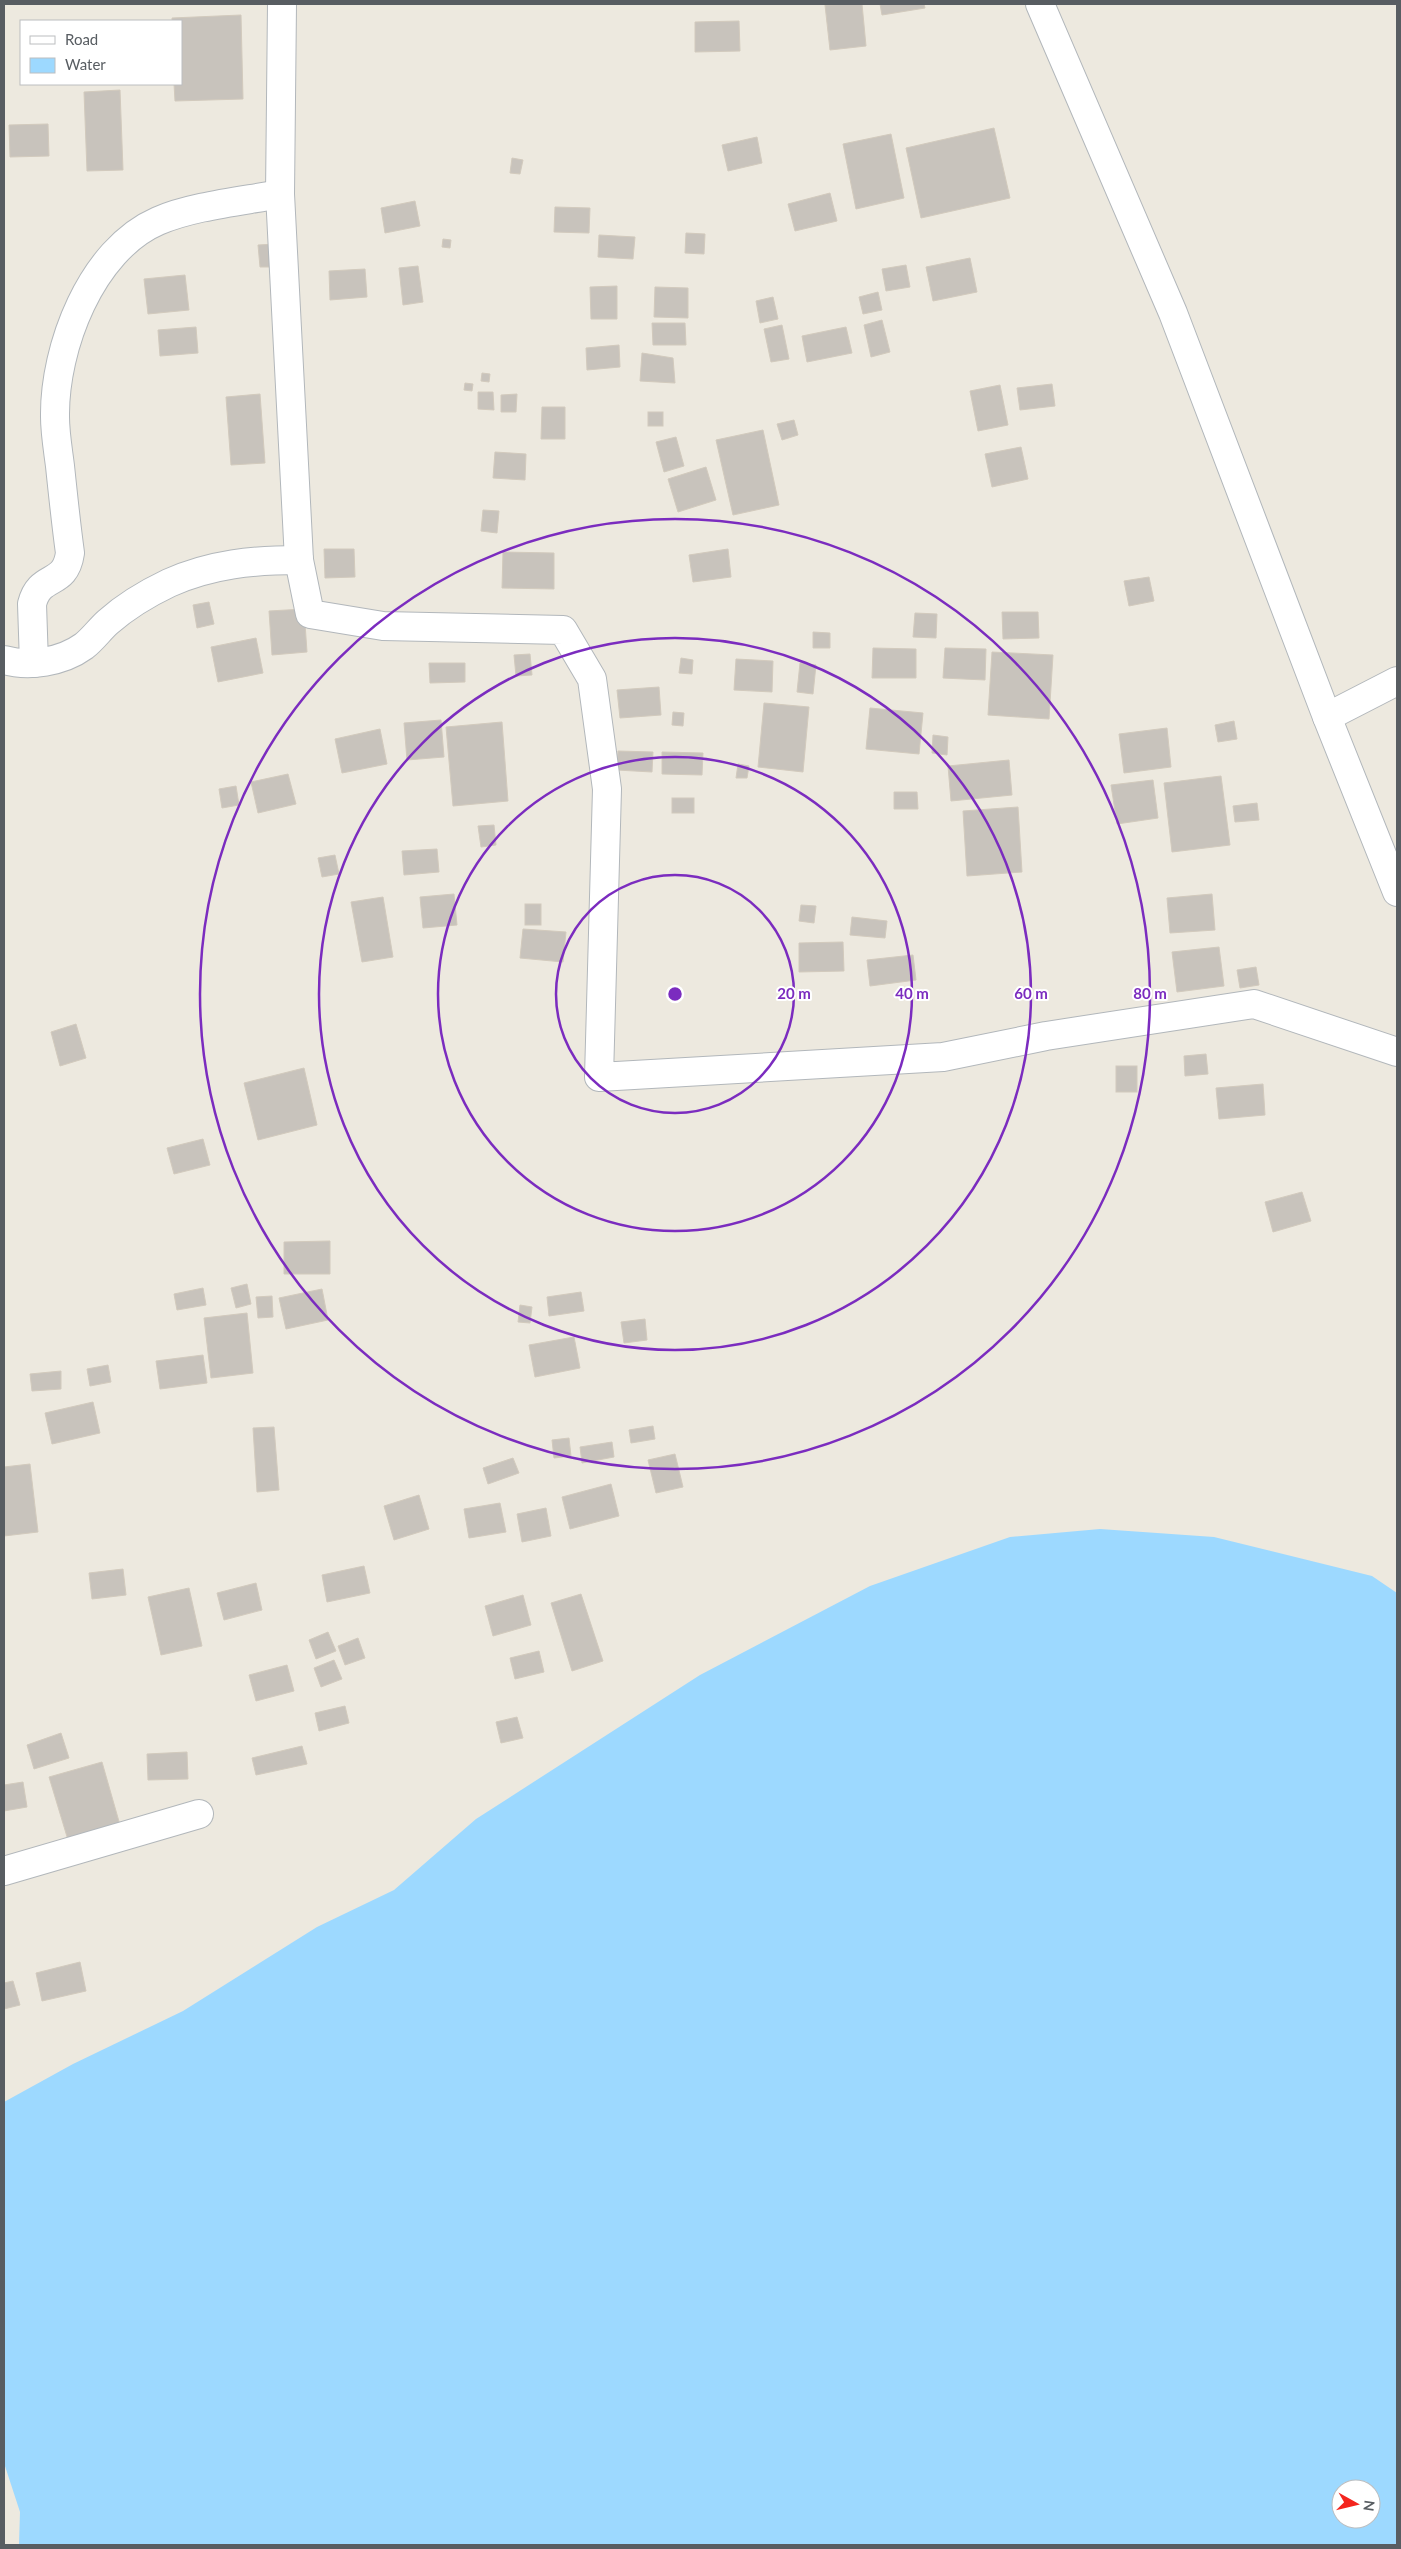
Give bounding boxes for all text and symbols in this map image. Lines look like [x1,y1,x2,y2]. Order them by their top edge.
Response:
legend [20,20,182,85]
text: Road [65,30,98,48]
text: Water [65,55,106,73]
text: 20 m [777,984,811,1002]
text: 40 m [895,984,929,1002]
text: 60 m [1014,984,1048,1002]
text: 80 m [1133,984,1167,1002]
centre of rings [666,985,684,1003]
north arrow [1331,2479,1381,2529]
text: N [1360,2499,1379,2512]

